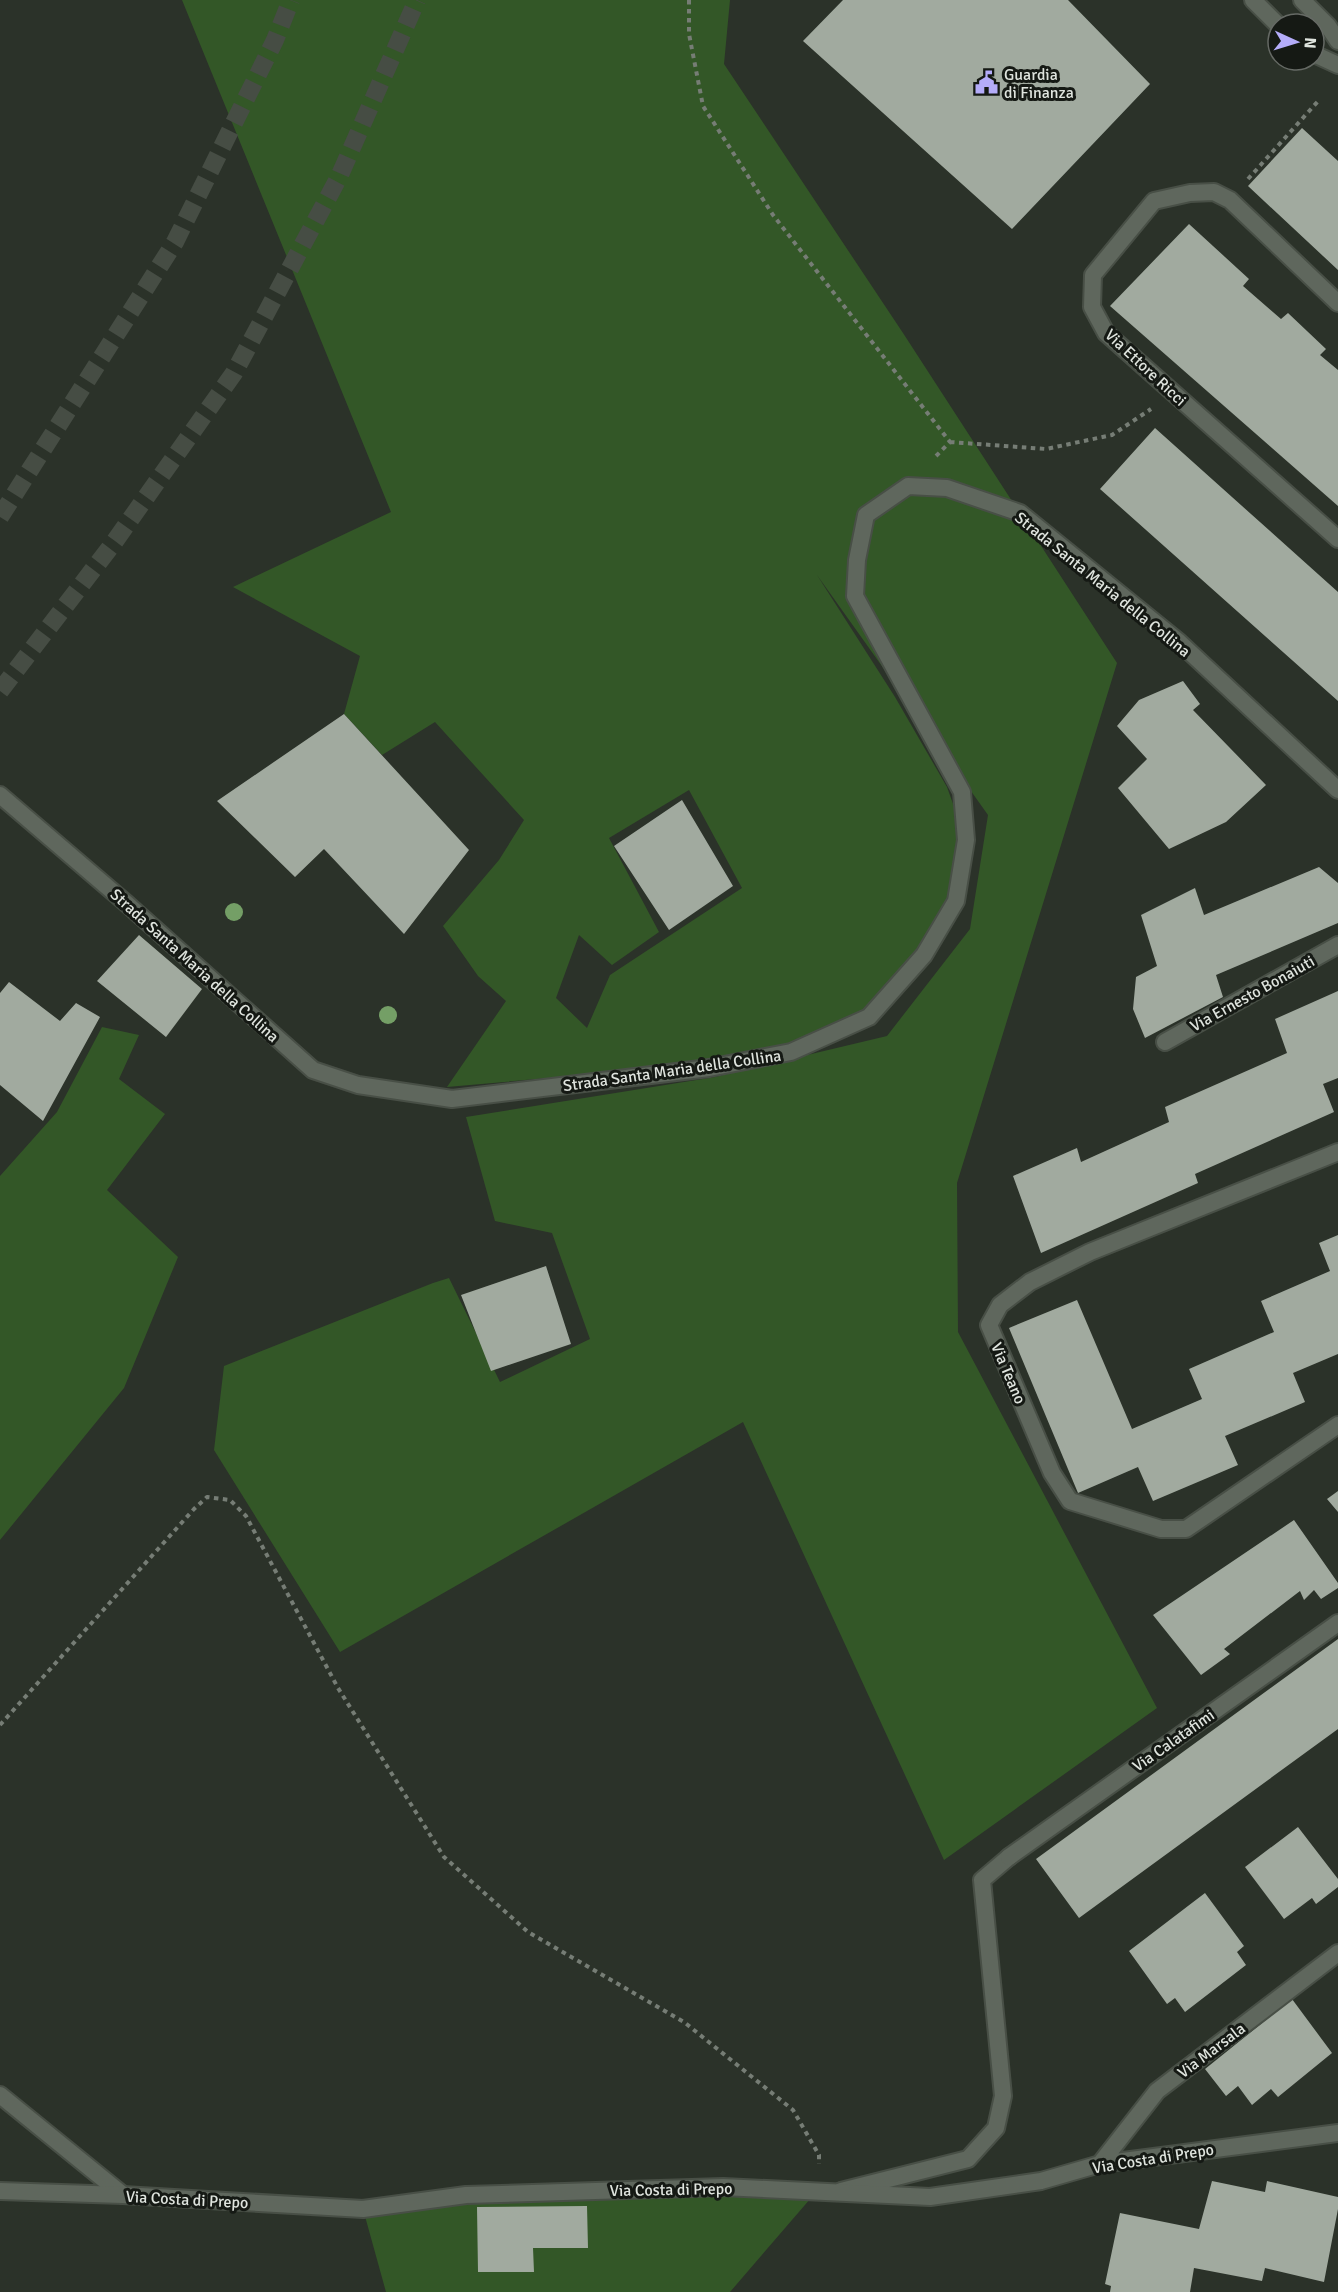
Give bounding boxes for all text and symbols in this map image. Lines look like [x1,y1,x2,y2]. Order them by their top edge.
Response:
north arrow [1266,12,1326,72]
text: N [1300,37,1320,49]
place label: Guardia di Finanza [1004,65,1074,103]
public building icon: Guardia di Finanza [973,70,999,96]
street label: Via Ettore Ricci [1100,325,1190,411]
street label: Strada Santa Maria della Collina [1011,508,1194,662]
street label: Strada Santa Maria della Collina [106,885,283,1047]
street label: Via Ernesto Bonaiuti [1187,951,1318,1036]
street label: Strada Santa Maria della Collina [562,1046,783,1096]
street label: Via Teano [986,1340,1030,1407]
street label: Via Calatafimi [1129,1705,1218,1776]
street label: Via Marsala [1174,2019,1250,2083]
street label: Via Costa di Prepo [1091,2140,1215,2178]
street label: Via Costa di Prepo [609,2179,733,2201]
street label: Via Costa di Prepo [125,2187,249,2213]

